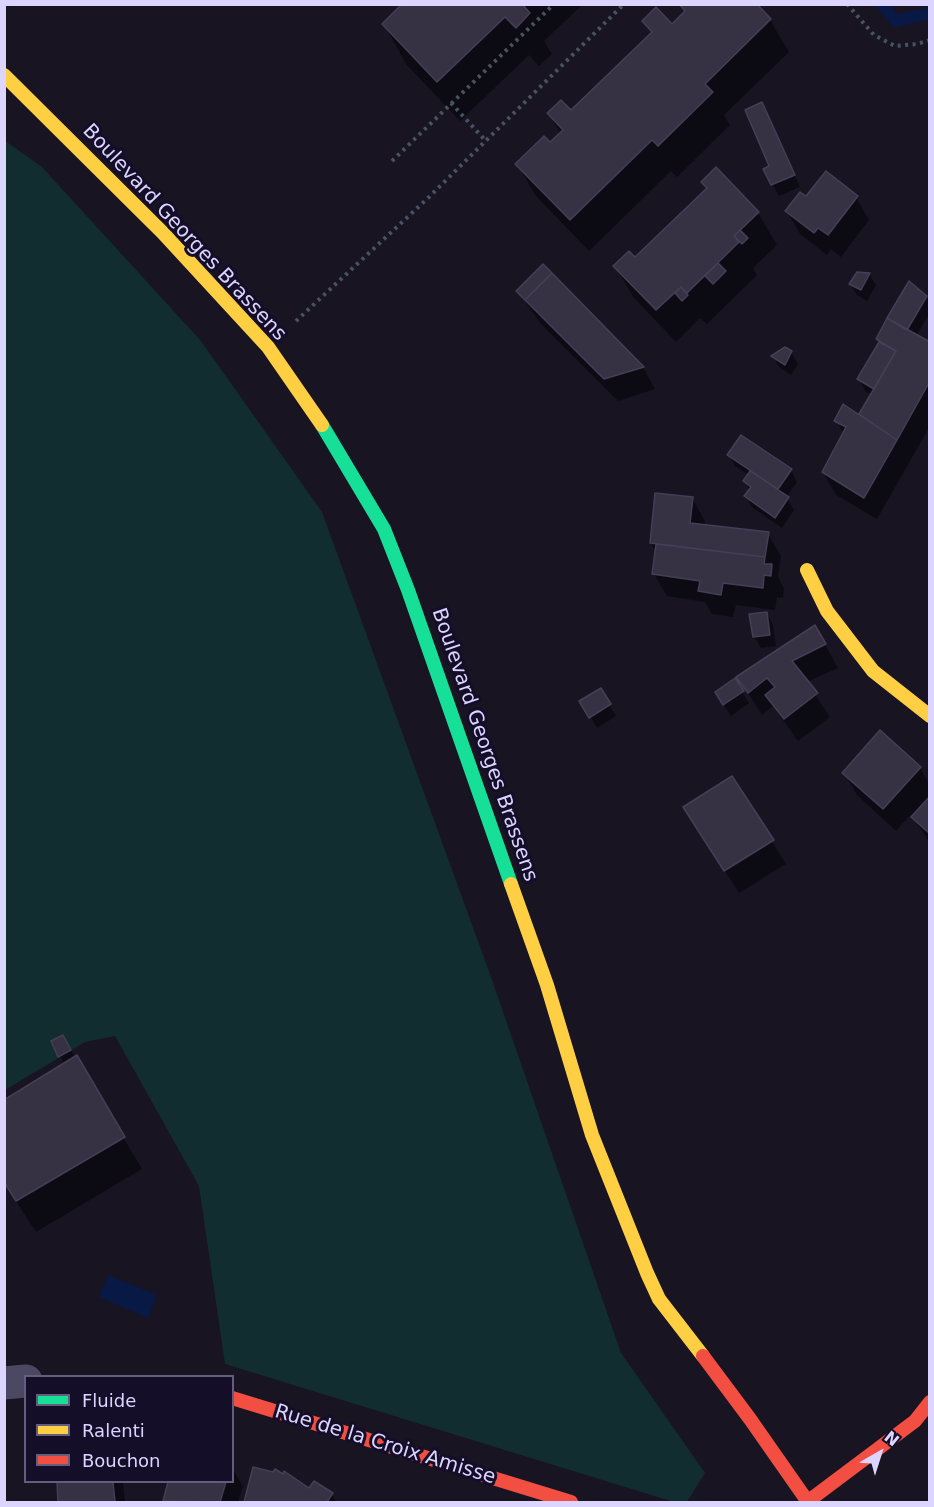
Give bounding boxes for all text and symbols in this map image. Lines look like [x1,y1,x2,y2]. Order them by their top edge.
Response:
street label: Boulevard Georges Brassens [77,120,291,346]
street label: Boulevard Georges Brassens [426,605,542,885]
legend [24,1375,234,1483]
text: Fluide [82,1390,136,1411]
street label: Rue de la Croix Amisse [272,1400,498,1490]
text: Ralenti [82,1420,145,1441]
north arrow [850,1423,910,1483]
text: N [880,1427,903,1450]
text: Bouchon [82,1450,161,1471]

